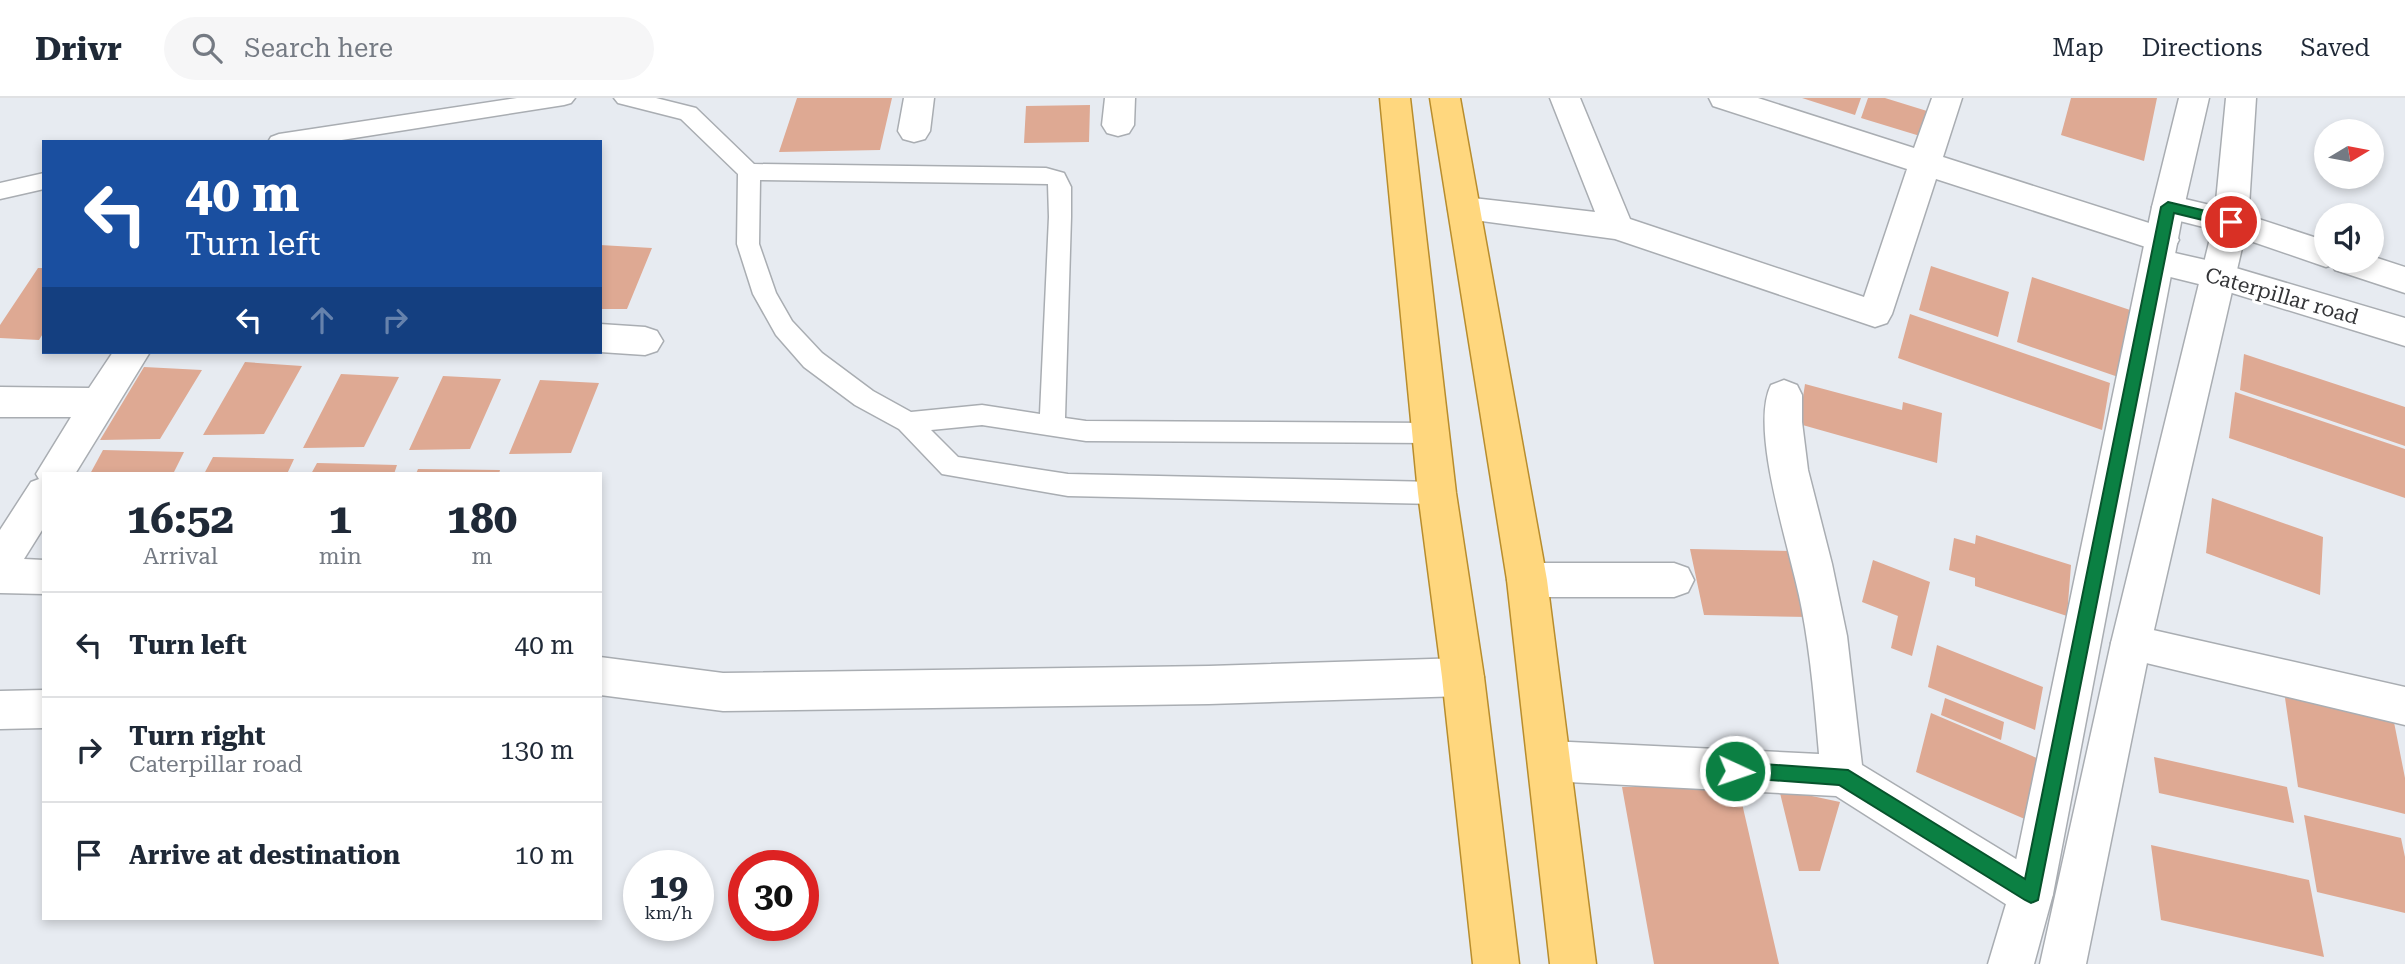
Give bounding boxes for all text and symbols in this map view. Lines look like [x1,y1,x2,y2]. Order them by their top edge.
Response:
search box [164,17,654,80]
text: Drivr [35,29,122,68]
icon: search [188,29,226,67]
text: Search here [244,33,393,63]
text: Map [2052,34,2104,62]
text: Directions [2142,34,2262,62]
text: Saved [2300,34,2370,62]
north arrow [2314,119,2384,189]
map controls [2314,119,2384,273]
text: 40 m [185,166,300,223]
icon: left [70,168,161,259]
pin [2201,192,2261,252]
icon: arrive [2212,203,2250,241]
button: sound [2314,203,2384,273]
text: Turn left [185,225,320,263]
street label: Caterpillar road [2203,263,2362,330]
icon: left [230,301,268,339]
icon: ahead [303,301,341,339]
icon: right [376,301,414,339]
text: 16:52 [127,494,234,543]
text: 1 [329,494,352,543]
text: 180 [447,494,517,543]
text: Arrival [143,543,218,570]
text: min [319,543,362,570]
text: m [471,543,492,570]
icon: left [70,626,108,664]
text: Turn left [129,630,247,660]
text: 40 m [515,630,574,660]
text: Turn right [129,721,265,751]
icon: right [70,731,108,769]
position arrow [1698,734,1772,808]
text: 130 m [500,735,574,765]
text: Caterpillar road [129,751,303,778]
icon: arrive [70,836,108,874]
text: Arrive at destination [129,840,400,870]
text: 10 m [515,840,574,870]
speed limit sign: 30 [728,850,819,941]
text: 19 [649,866,688,907]
text: km/h [644,902,693,923]

